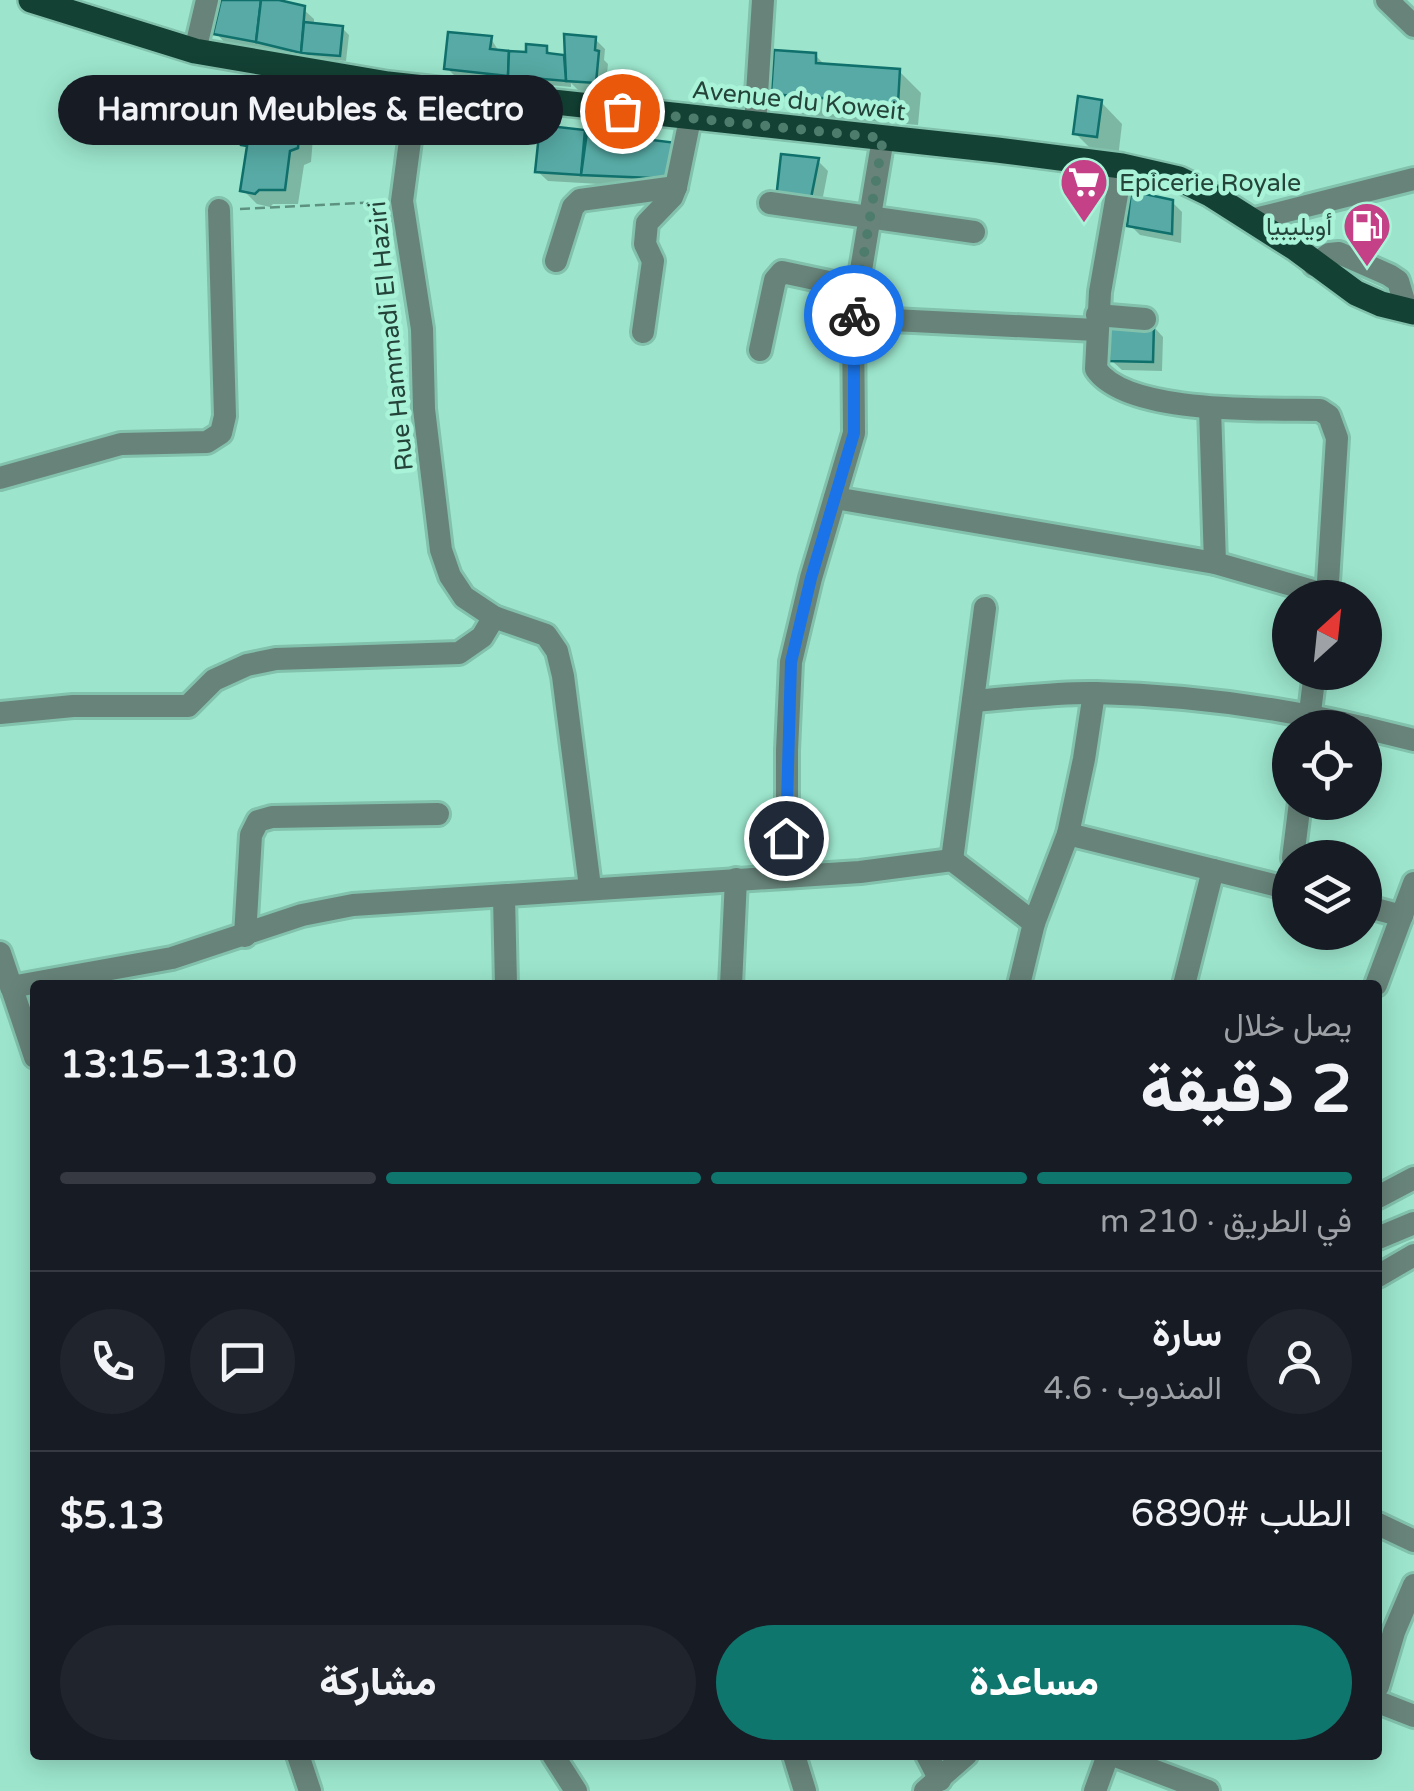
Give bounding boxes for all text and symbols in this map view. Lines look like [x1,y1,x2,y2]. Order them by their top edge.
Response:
pin [580,69,665,154]
street label: Avenue du Koweit [691,75,908,127]
callout: Hamroun Meubles & Electro [57,76,562,146]
icon: bag [595,84,650,139]
text: Hamroun Meubles & Electro [97,91,524,129]
supermarket icon: Epicerie Royale [1058,156,1110,224]
place label: Epicerie Royale [1119,168,1301,198]
street label: Rue Hammadi El Haziri [362,199,420,472]
fuel station icon: أويليبيا [1341,200,1393,268]
place label: أويليبيا [1266,212,1332,242]
courier [804,265,904,365]
icon: bike [827,288,882,343]
north arrow [1272,580,1382,690]
map controls [1272,580,1382,950]
button: locate [1272,710,1382,820]
pin [744,796,829,881]
icon: home [759,811,814,866]
button: layers [1272,840,1382,950]
text: يصل خلال [1224,1007,1352,1045]
text: 13:10–13:15 [60,1042,297,1088]
text: 2 دقيقة [1140,1051,1352,1130]
text: في الطريق · 210 m [1100,1203,1352,1241]
button: phone [60,1309,165,1414]
button: chat [190,1309,295,1414]
button: person [1247,1309,1352,1414]
text: سارة [1152,1311,1222,1357]
text: المندوب · 4.6 [1044,1370,1222,1408]
text: الطلب #6890 [1131,1491,1352,1537]
text: $5.13 [60,1493,165,1539]
button: مشاركة [60,1625,696,1740]
button: مساعدة [716,1625,1352,1740]

